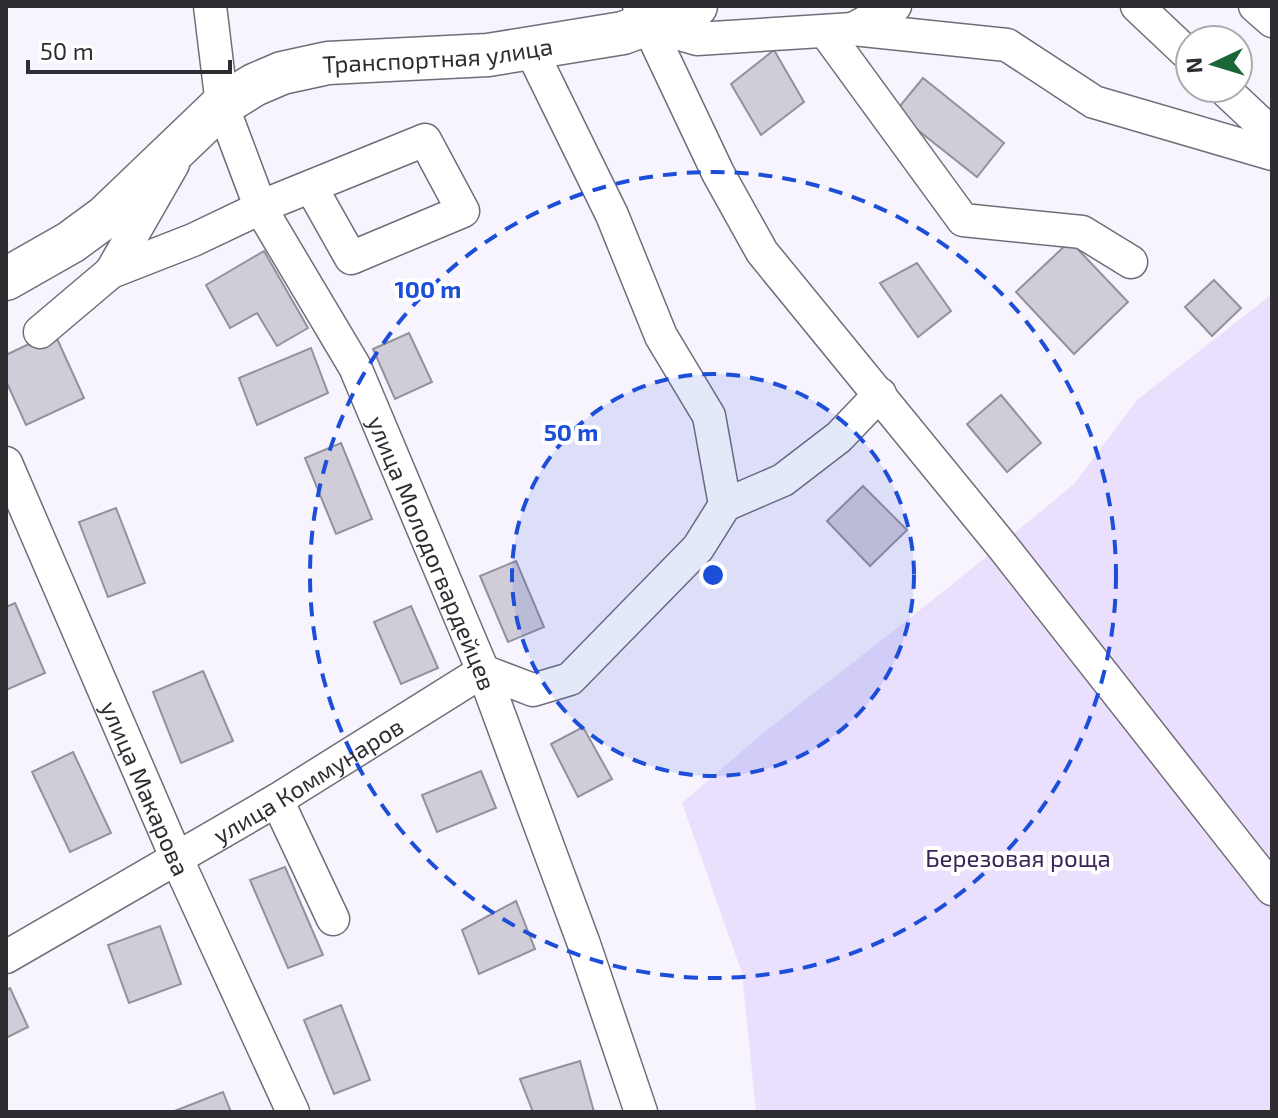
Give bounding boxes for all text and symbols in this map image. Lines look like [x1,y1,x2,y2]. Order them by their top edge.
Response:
scale bar [28,24,230,74]
north arrow [1174,24,1254,104]
street label: Транспортная улица [322,30,555,78]
text: 50 m [40,36,94,65]
text: N [1180,57,1207,74]
text: 100 m [395,274,461,303]
street label: улица Молодогвардейцев [362,411,503,694]
text: 50 m [544,417,598,446]
centre of rings [699,561,727,589]
street label: улица Макарова [95,696,197,880]
street label: улица Коммунаров [208,711,408,849]
park label: Березовая роща [925,843,1111,872]

